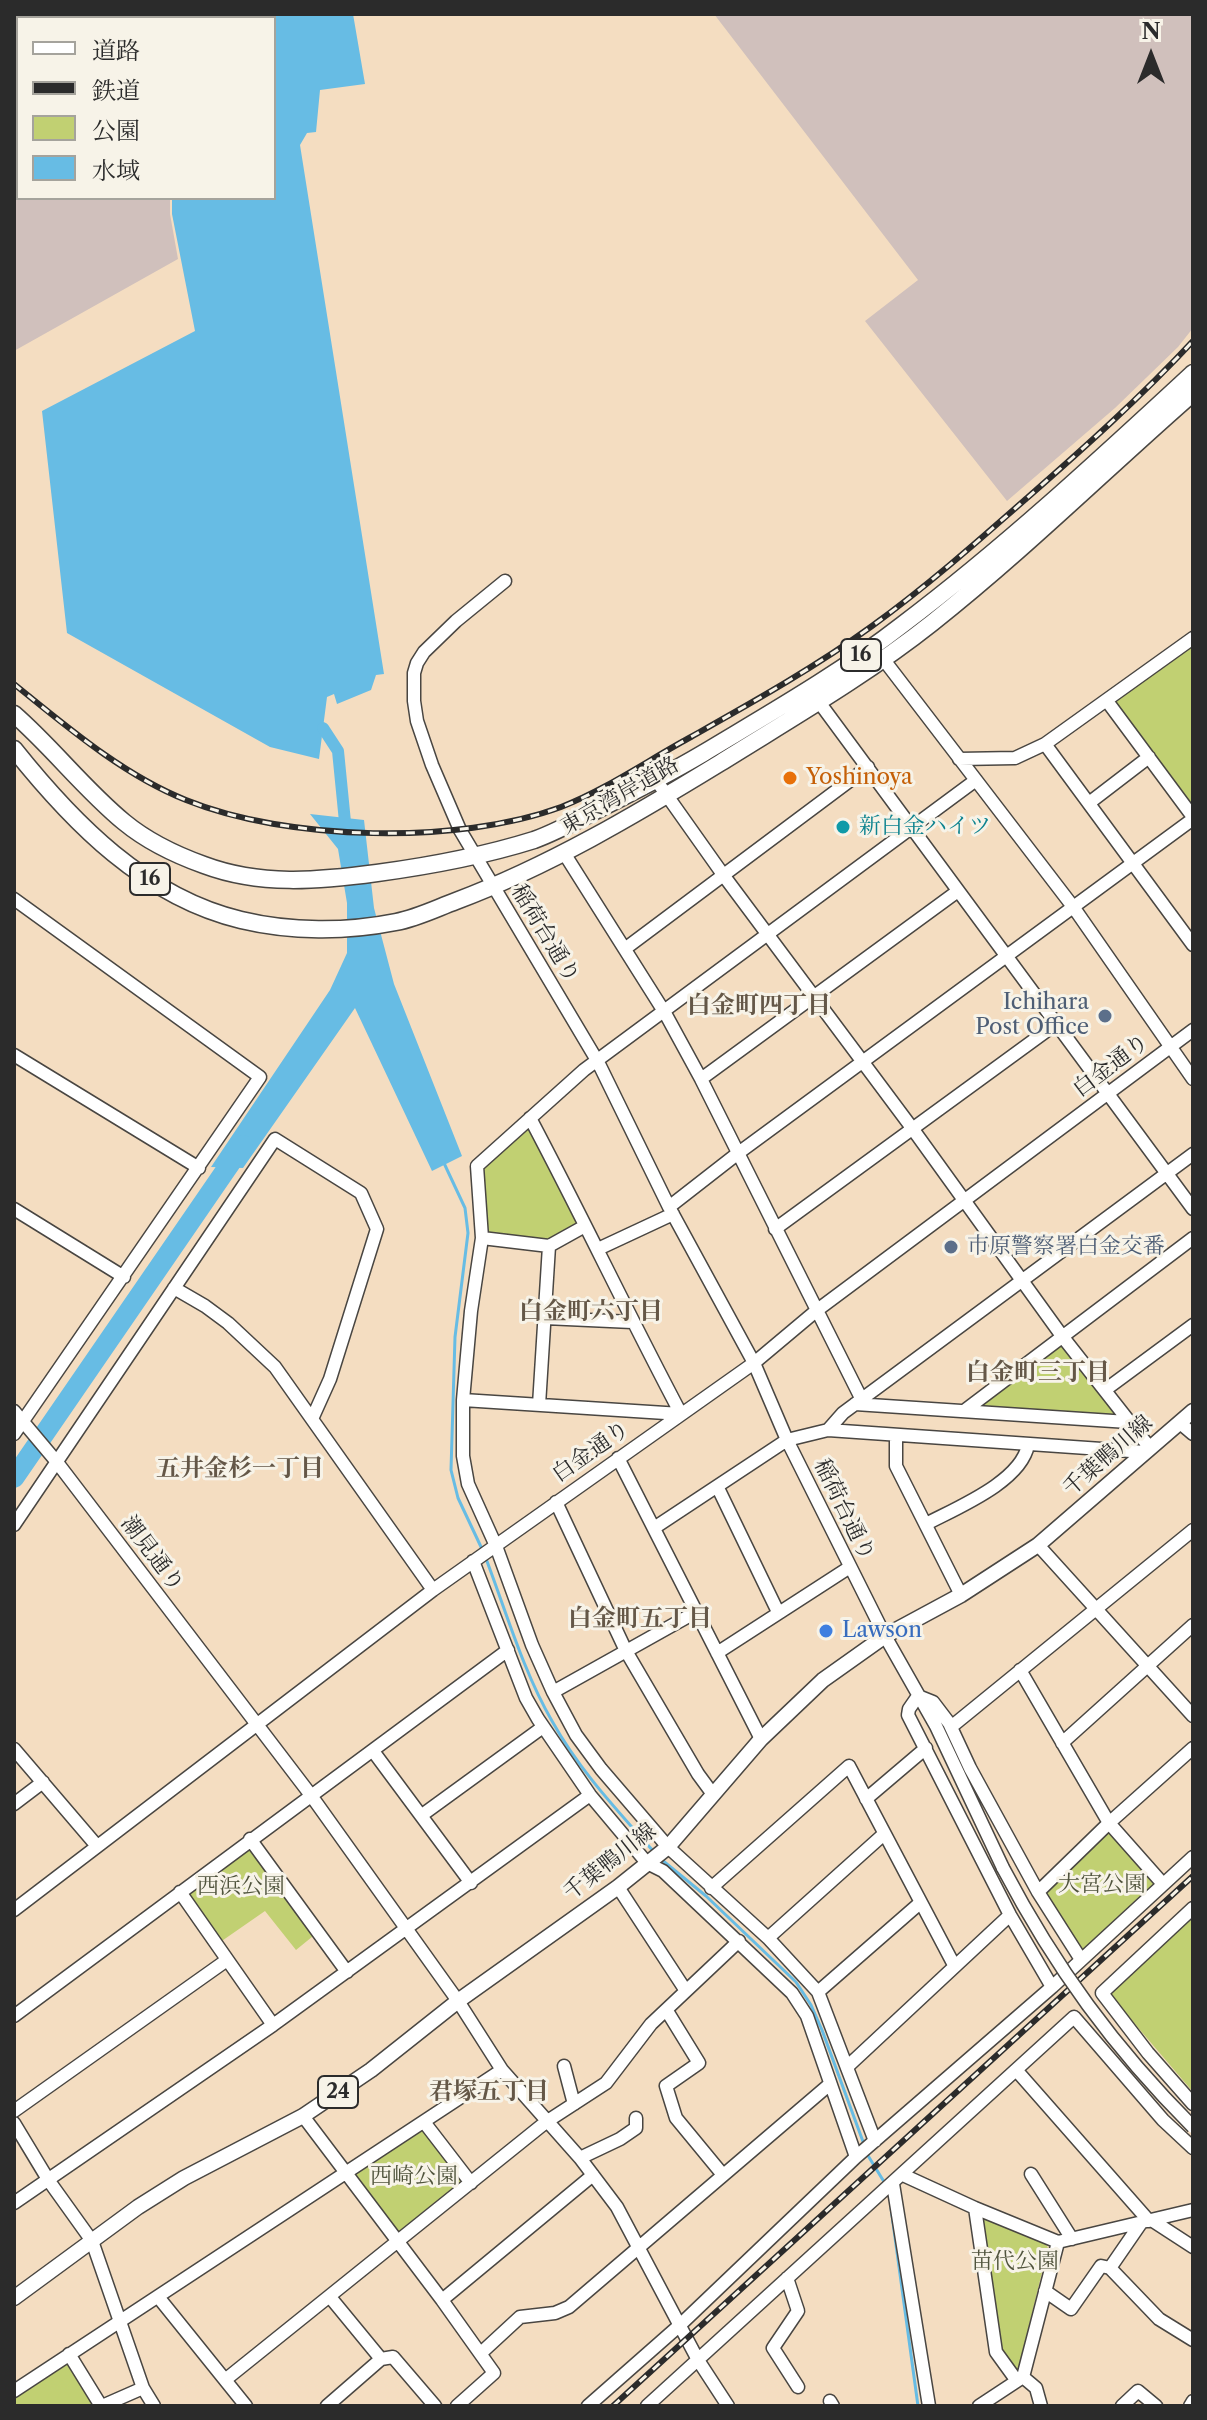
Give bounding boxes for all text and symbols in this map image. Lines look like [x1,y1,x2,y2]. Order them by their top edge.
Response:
legend [16,16,276,200]
north arrow [1111,16,1191,96]
text: N [1141,18,1161,45]
text: 道路 [92,36,140,65]
text: 鉄道 [92,76,140,105]
text: 公園 [92,116,140,145]
text: 水域 [92,156,140,185]
road number: 16 [841,639,881,671]
street label: 東京湾岸道路 [556,752,684,840]
place label: Yoshinoya [806,765,913,791]
marker: Yoshinoya [781,769,799,787]
place label: 新白金ハイツ [859,814,991,840]
marker: 新白金ハイツ [834,818,852,836]
road number: 16 [130,863,170,895]
street label: 稲荷台通り [505,880,585,988]
place label: Ichihara Post Office [975,990,1089,1042]
district label: 白金町四丁目 [687,992,831,1020]
marker: Ichihara Post Office [1096,1007,1114,1025]
street label: 白金通り [1068,1029,1154,1103]
place label: 市原警察署白金交番 [967,1234,1165,1260]
marker: 市原警察署白金交番 [942,1238,960,1256]
district label: 白金町六丁目 [519,1298,663,1326]
district label: 白金町三丁目 [966,1359,1110,1387]
street label: 千葉鴨川線 [1058,1410,1158,1502]
street label: 白金通り [547,1416,635,1488]
district label: 五井金杉一丁目 [156,1455,324,1483]
street label: 稲荷台通り [808,1455,880,1565]
street label: 潮見通り [115,1511,189,1597]
district label: 白金町五丁目 [568,1605,712,1633]
place label: Lawson [842,1618,922,1644]
marker: Lawson [817,1622,835,1640]
street label: 千葉鴨川線 [559,1818,661,1906]
park label: 大宮公園 [1058,1872,1146,1898]
park label: 西浜公園 [197,1874,285,1900]
road number: 24 [318,2076,358,2108]
district label: 君塚五丁目 [429,2078,549,2106]
park label: 西崎公園 [370,2164,458,2190]
park label: 苗代公園 [971,2249,1059,2275]

